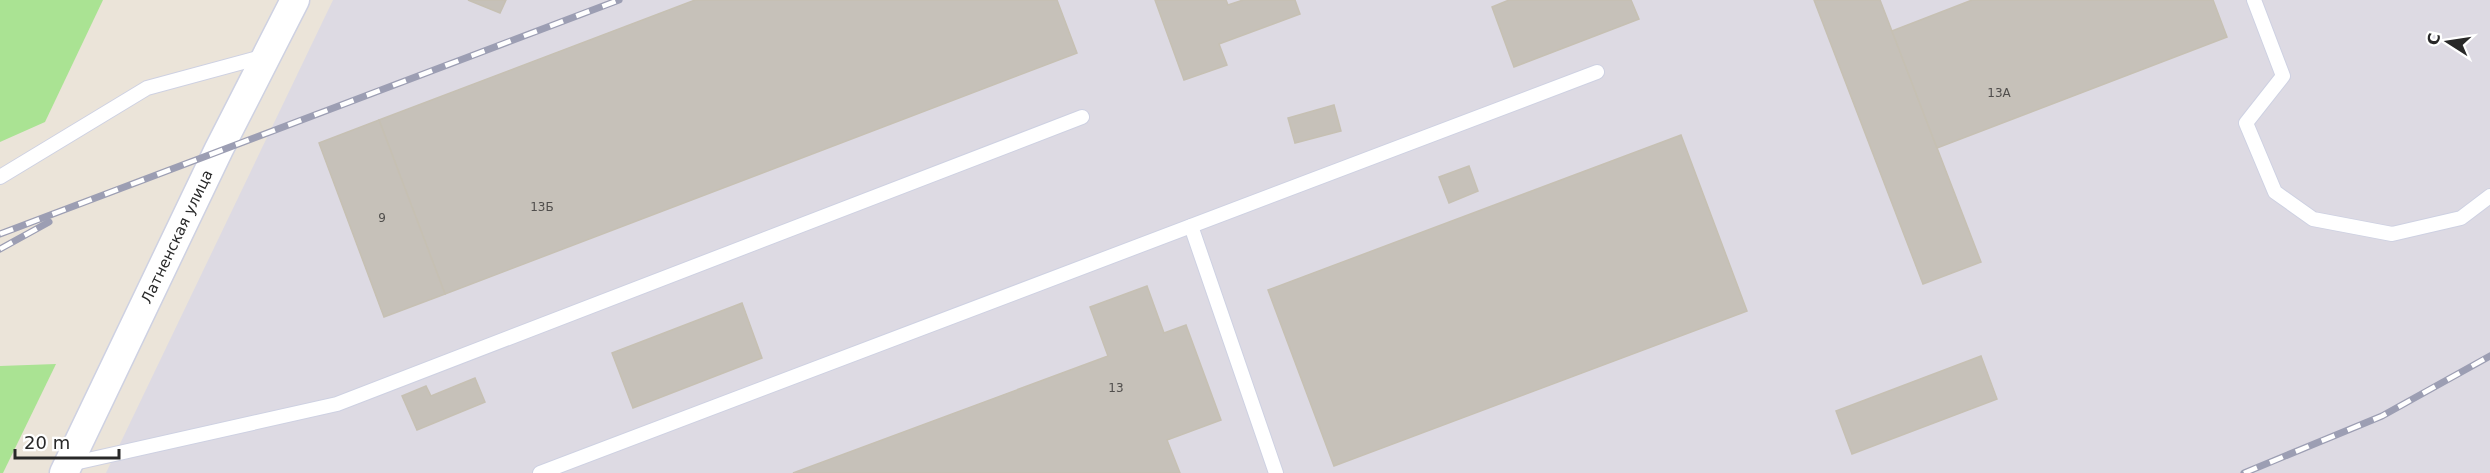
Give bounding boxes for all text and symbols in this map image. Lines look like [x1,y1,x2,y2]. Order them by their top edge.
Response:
north arrow [2418,12,2478,72]
text: С [2423,31,2444,47]
house number: 13А [1987,86,2012,100]
street label: Латненская улица [137,167,217,306]
house number: 13Б [530,200,554,214]
house number: 9 [378,211,386,225]
house number: 13 [1108,381,1124,395]
scale bar [15,422,118,460]
text: 20 m [24,432,70,453]

